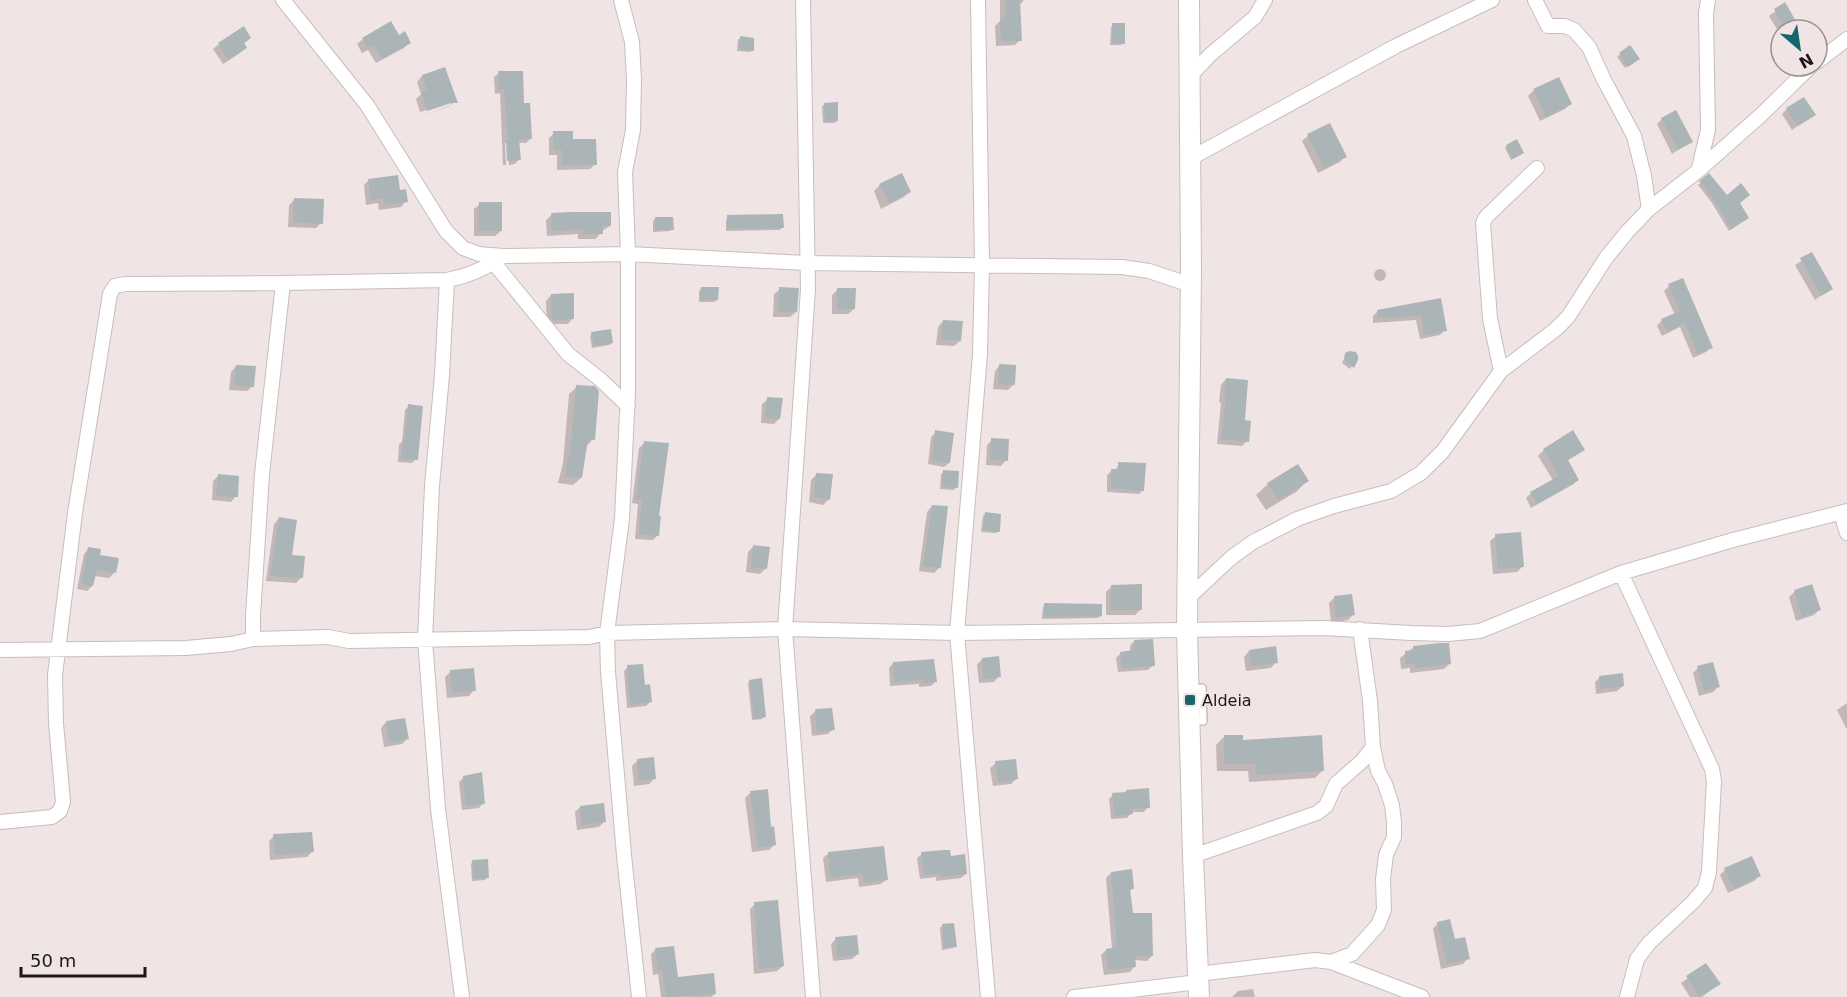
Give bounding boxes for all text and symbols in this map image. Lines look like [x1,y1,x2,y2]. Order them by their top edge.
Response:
north arrow [1769,18,1829,78]
text: N [1796,49,1816,72]
place label: Aldeia [1202,691,1252,710]
marker: Aldeia [1183,693,1197,707]
scale bar [21,940,146,978]
text: 50 m [30,950,76,971]

